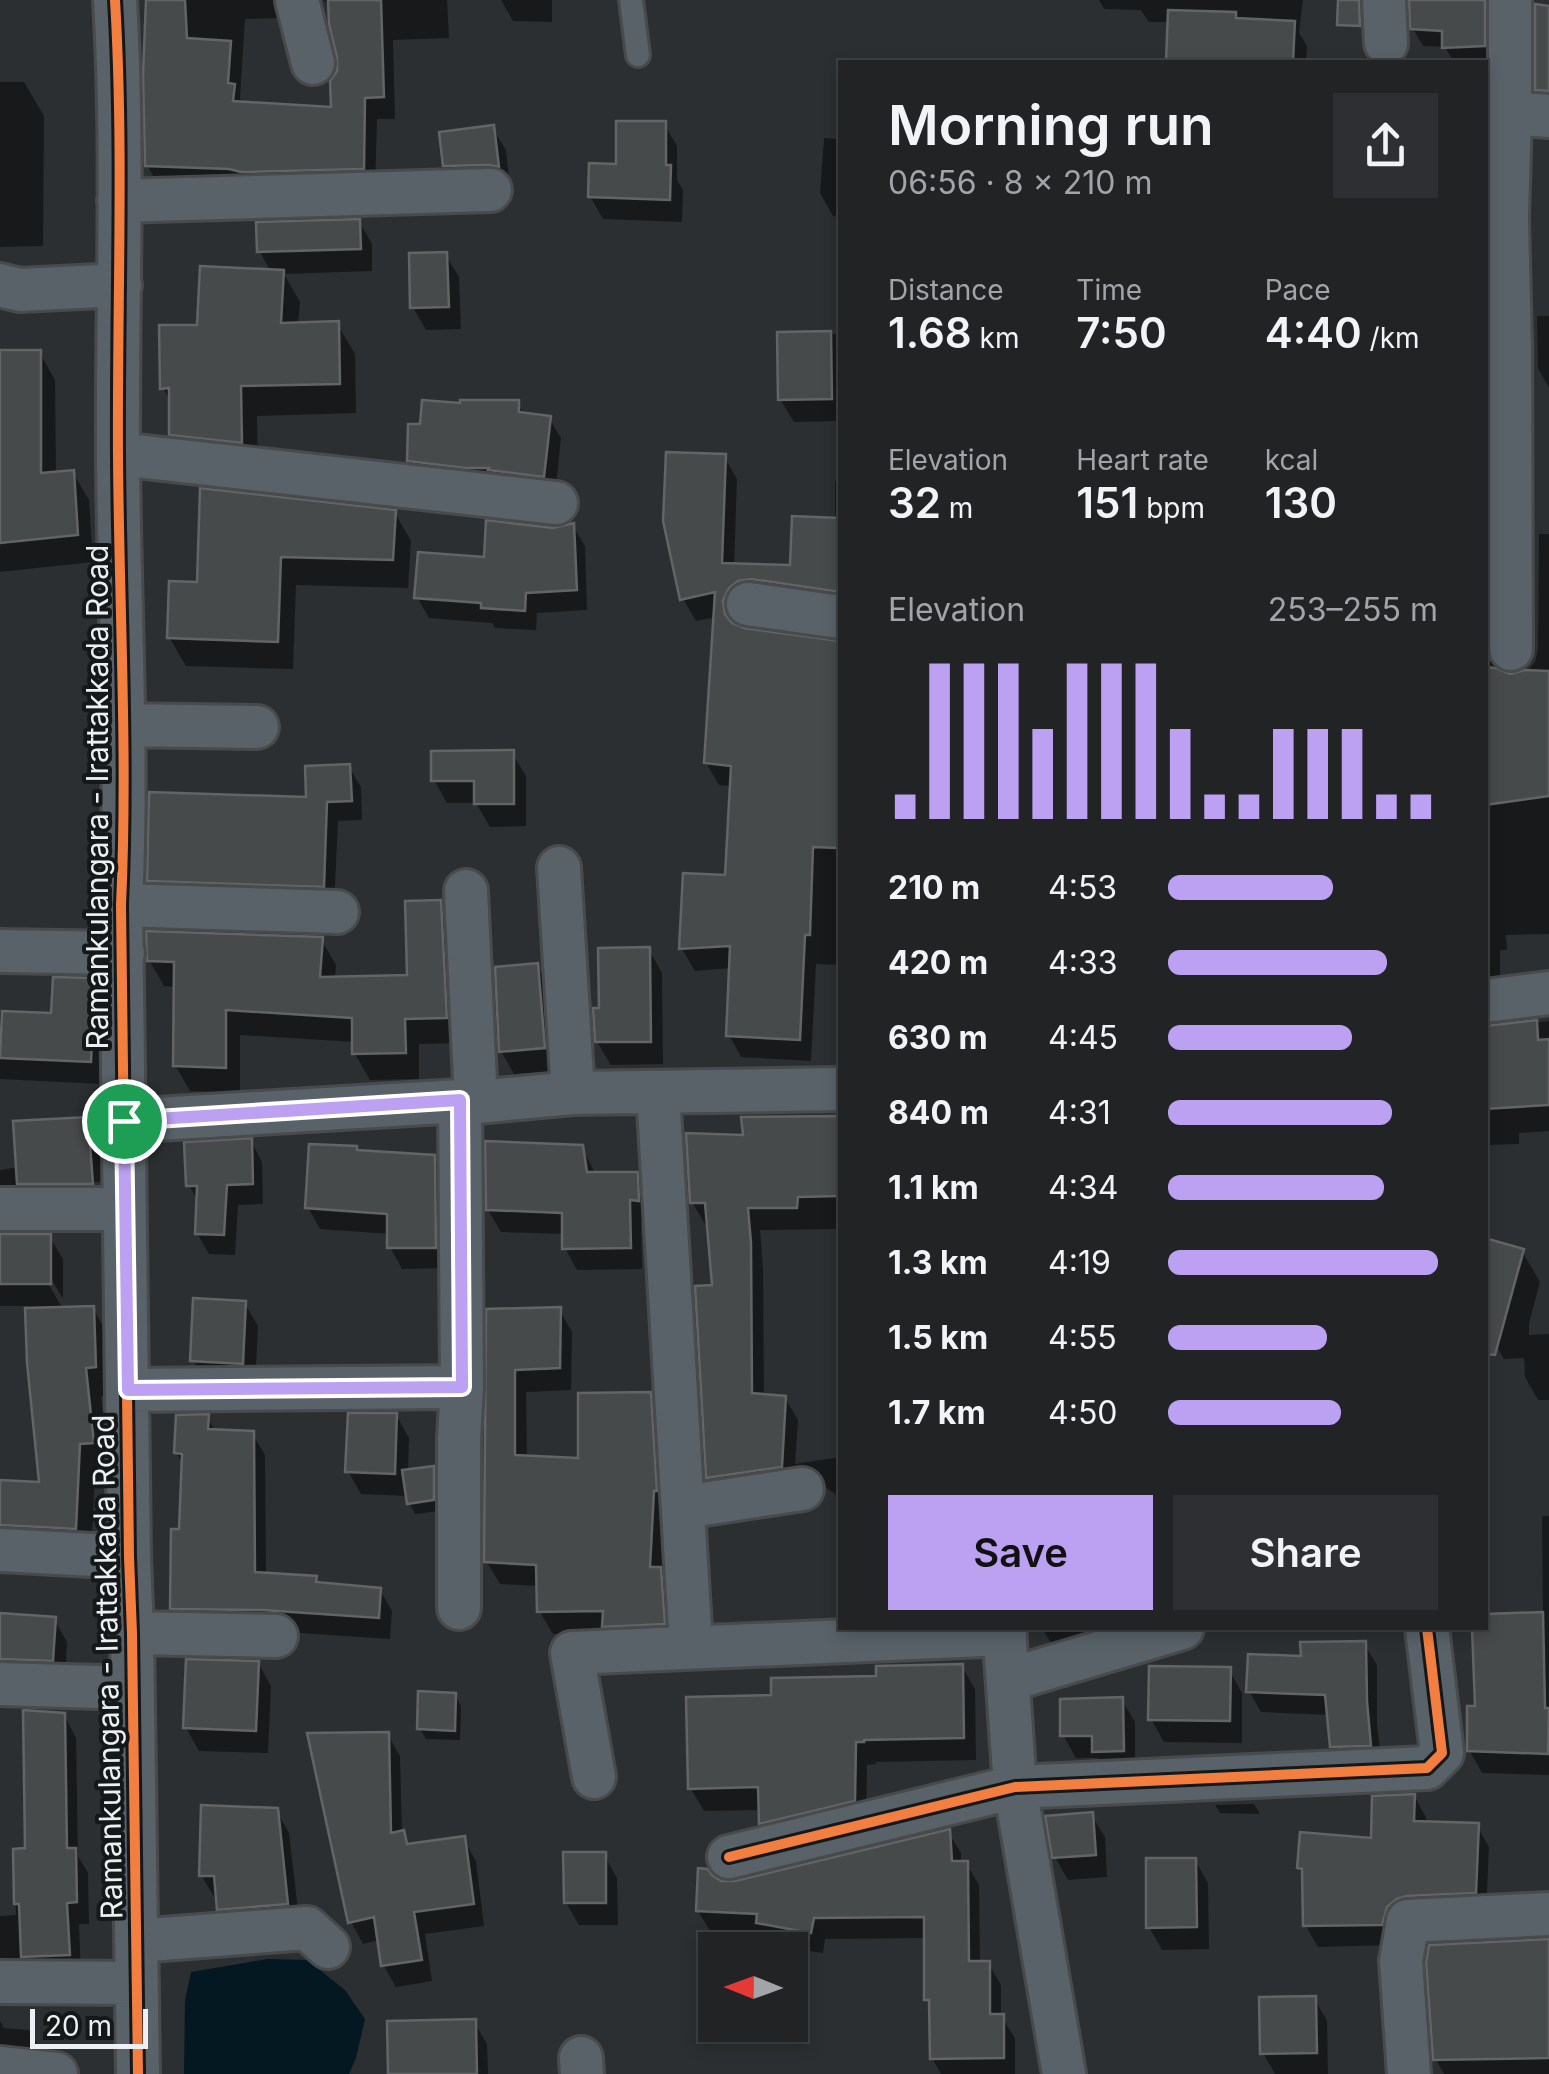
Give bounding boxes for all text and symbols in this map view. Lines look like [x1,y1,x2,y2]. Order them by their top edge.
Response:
text: Morning run [888,92,1214,158]
button: share [1333,93,1438,198]
text: 06:56 · 8 × 210 m [888,163,1152,202]
text: Distance [888,273,1004,307]
text: Time [1076,273,1142,307]
text: Pace [1265,273,1331,307]
text: 1.68 [888,307,972,358]
text: 7:50 [1076,307,1167,358]
text: 4:40 [1265,307,1362,358]
text: km [972,321,1020,355]
text: /km [1362,321,1420,355]
text: Elevation [888,443,1008,477]
text: Heart rate [1076,443,1209,477]
text: kcal [1265,443,1318,477]
text: 32 [888,477,941,528]
text: 151 [1076,477,1138,528]
text: 130 [1265,477,1337,528]
text: m [941,491,973,525]
text: bpm [1138,491,1205,525]
street label: Ramankulangara - Irattakkada Road [79,545,115,1049]
text: Elevation [888,590,1025,629]
text: 253–255 m [1268,590,1438,629]
text: 210 m [888,868,980,907]
text: 4:53 [1048,868,1117,907]
text: 420 m [888,943,988,982]
text: 4:33 [1048,943,1117,982]
text: 630 m [888,1018,988,1057]
text: 4:45 [1048,1018,1118,1057]
pin [82,1079,167,1164]
text: 840 m [888,1093,989,1132]
text: 4:31 [1048,1093,1111,1132]
icon: arrive [97,1094,152,1149]
text: 1.1 km [888,1168,979,1207]
text: 4:34 [1048,1168,1118,1207]
text: 1.3 km [888,1243,988,1282]
text: 4:19 [1048,1243,1111,1282]
text: 1.5 km [888,1318,988,1357]
text: 4:55 [1048,1318,1117,1357]
text: 1.7 km [888,1393,986,1432]
text: 4:50 [1048,1393,1118,1432]
street label: Ramankulangara - Irattakkada Road [85,1414,129,1920]
button: Save [888,1495,1153,1610]
button: Share [1173,1495,1438,1610]
north arrow [698,1932,808,2042]
map controls [698,1932,808,2042]
scale bar [30,2004,148,2048]
text: 20 m [45,2009,112,2043]

